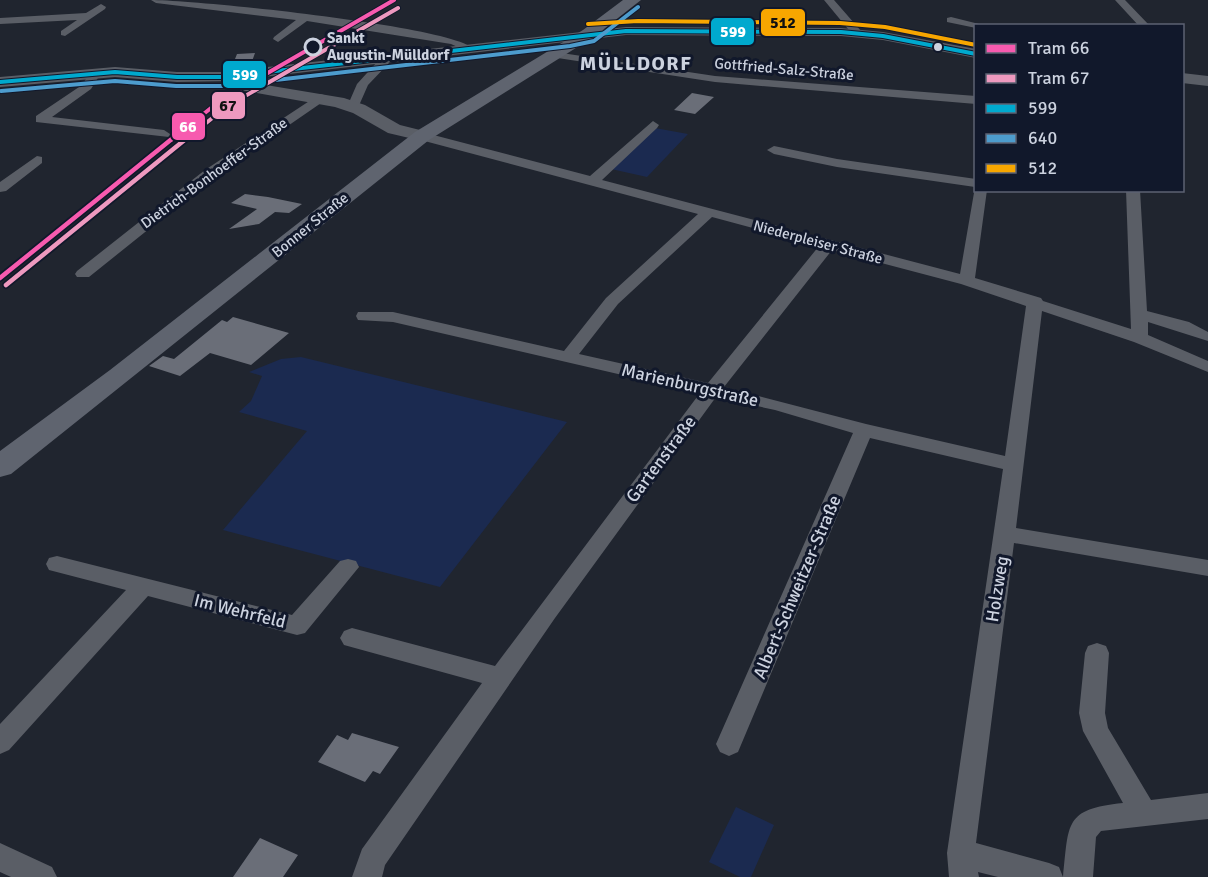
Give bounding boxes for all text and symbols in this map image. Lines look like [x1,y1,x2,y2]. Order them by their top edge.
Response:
line badge: 512 [760,8,806,37]
text: 512 [770,13,796,33]
line badge: 599 [710,17,755,46]
text: 599 [720,22,746,42]
legend [974,24,1184,192]
place label: Sankt Augustin-Mülldorf [327,29,451,64]
text: Tram 66 [1028,37,1089,59]
marker: Sankt Augustin-Mülldorf [304,38,322,56]
unlabelled marker [932,41,944,53]
district label: MÜLLDORF [580,51,692,76]
street label: Gottfried-Salz-Straße [714,54,854,84]
line badge: 599 [222,60,267,89]
text: 599 [232,65,258,85]
text: Tram 67 [1028,67,1089,89]
line badge: 67 [211,91,246,120]
text: 67 [219,96,237,116]
text: 599 [1028,97,1057,119]
line badge: 66 [171,112,206,141]
street label: Dietrich-Bonhoeffer-Straße [137,114,291,232]
text: 66 [179,117,197,137]
text: 640 [1028,127,1057,149]
text: 512 [1028,157,1057,179]
street label: Bonner Straße [268,189,352,261]
street label: Niederpleiser Straße [751,216,885,268]
street label: Marienburgstraße [619,359,761,411]
street label: Gartenstraße [621,411,701,507]
street label: Albert-Schweitzer-Straße [748,492,846,682]
street label: Holzweg [981,554,1013,624]
street label: Im Wehrfeld [192,589,288,633]

